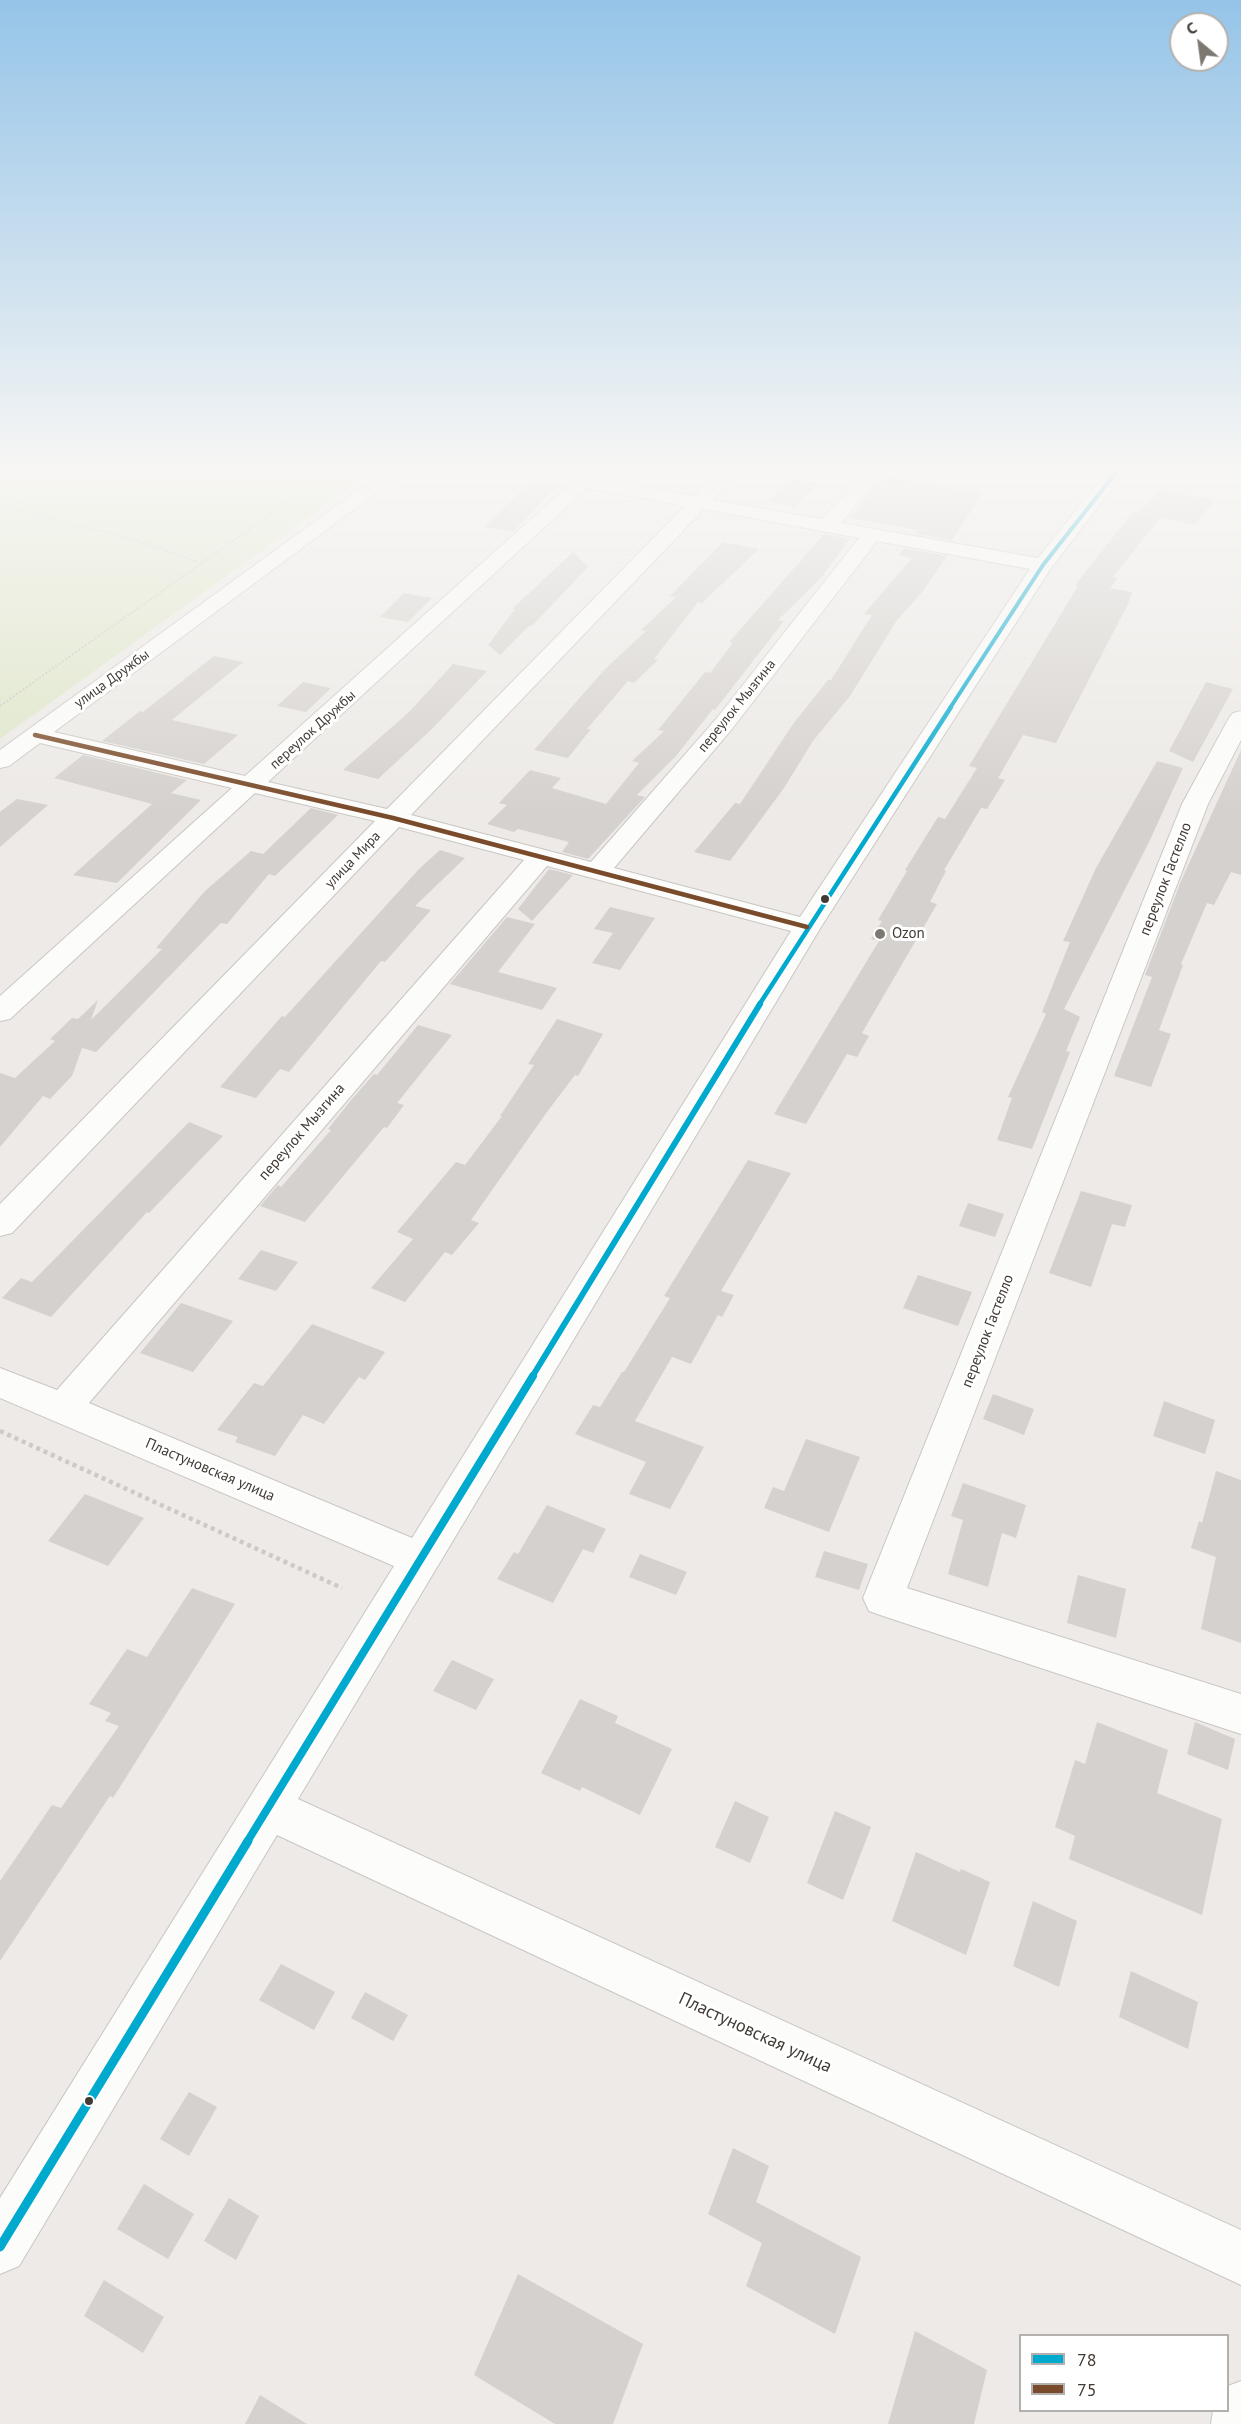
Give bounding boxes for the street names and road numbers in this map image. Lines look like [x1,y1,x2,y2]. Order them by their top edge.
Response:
street label: улица Дружбы [71,646,153,712]
street label: переулок Мызгина [695,656,779,756]
street label: переулок Дружбы [267,687,359,773]
street label: переулок Гастелло [1136,820,1196,938]
street label: улица Мира [322,828,384,892]
street label: переулок Мызгина [255,1080,349,1184]
street label: переулок Гастелло [958,1272,1018,1390]
street label: Пластуновская улица [143,1435,277,1505]
street label: Пластуновская улица [675,1988,835,2078]

